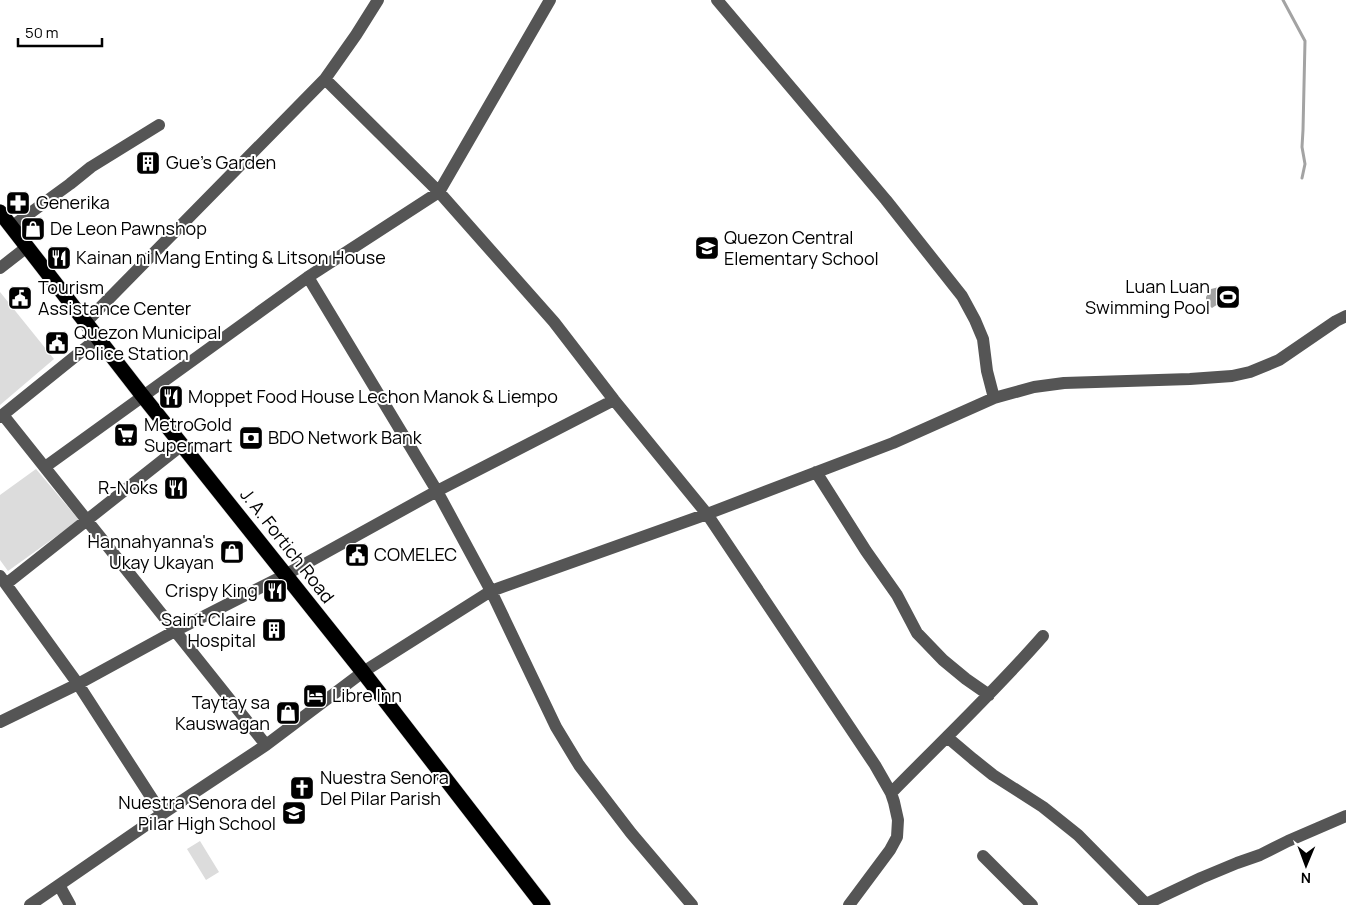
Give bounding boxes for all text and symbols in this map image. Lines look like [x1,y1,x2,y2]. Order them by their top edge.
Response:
scale bar [18,15,101,47]
text: 50 m [25,22,59,43]
building icon: Gue's Garden [135,150,161,176]
place label: Gue's Garden [166,150,276,174]
pharmacy icon: Generika [5,190,31,216]
place label: Generika [36,190,110,214]
shop icon: De Leon Pawnshop [20,216,46,242]
place label: De Leon Pawnshop [50,216,207,240]
place label: Quezon Central Elementary School [724,225,879,270]
school or university icon: Quezon Central Elementary School [694,235,720,261]
restaurant icon: Kainan ni Mang Enting & Litson House [46,245,72,271]
place label: Kainan ni Mang Enting & Litson House [76,245,386,269]
place label: Luan Luan Swimming Pool [1085,274,1210,319]
place label: Tourism Assistance Center [38,275,192,320]
sports icon: Luan Luan Swimming Pool [1215,284,1241,310]
public building icon: Tourism Assistance Center [7,285,33,311]
place label: Quezon Municipal Police Station [74,320,221,365]
public building icon: Quezon Municipal Police Station [44,330,70,356]
restaurant icon: Moppet Food House Lechon Manok & Liempo [158,384,184,410]
place label: Moppet Food House Lechon Manok & Liempo [188,384,558,408]
place label: MetroGold Supermart [144,412,232,457]
supermarket icon: MetroGold Supermart [113,422,139,448]
bank icon: BDO Network Bank [238,425,264,451]
place label: BDO Network Bank [268,425,423,449]
place label: R-Noks [98,475,158,499]
restaurant icon: R-Noks [163,475,189,501]
street label: J. A. Fortich Road [235,483,340,608]
place label: Hannahyanna's Ukay Ukayan [88,529,214,574]
shop icon: Hannahyanna's Ukay Ukayan [219,539,245,565]
public building icon: COMELEC [344,542,370,568]
place label: COMELEC [374,542,457,566]
place label: Crispy King [165,578,258,602]
restaurant icon: Crispy King [262,578,288,604]
place label: Saint Claire Hospital [161,607,256,652]
building icon: Saint Claire Hospital [261,617,287,643]
hotel icon: Libre Inn [302,683,328,709]
place label: Libre Inn [332,683,402,707]
place label: Taytay sa Kauswagan [175,690,270,735]
shop icon: Taytay sa Kauswagan [275,700,301,726]
place label: Nuestra Senora Del Pilar Parish [320,765,449,810]
church icon: Nuestra Senora Del Pilar Parish [289,775,315,801]
place label: Nuestra Senora del Pilar High School [118,790,276,835]
school or university icon: Nuestra Senora del Pilar High School [281,800,307,826]
north arrow [1281,840,1331,890]
text: N [1301,869,1311,888]

